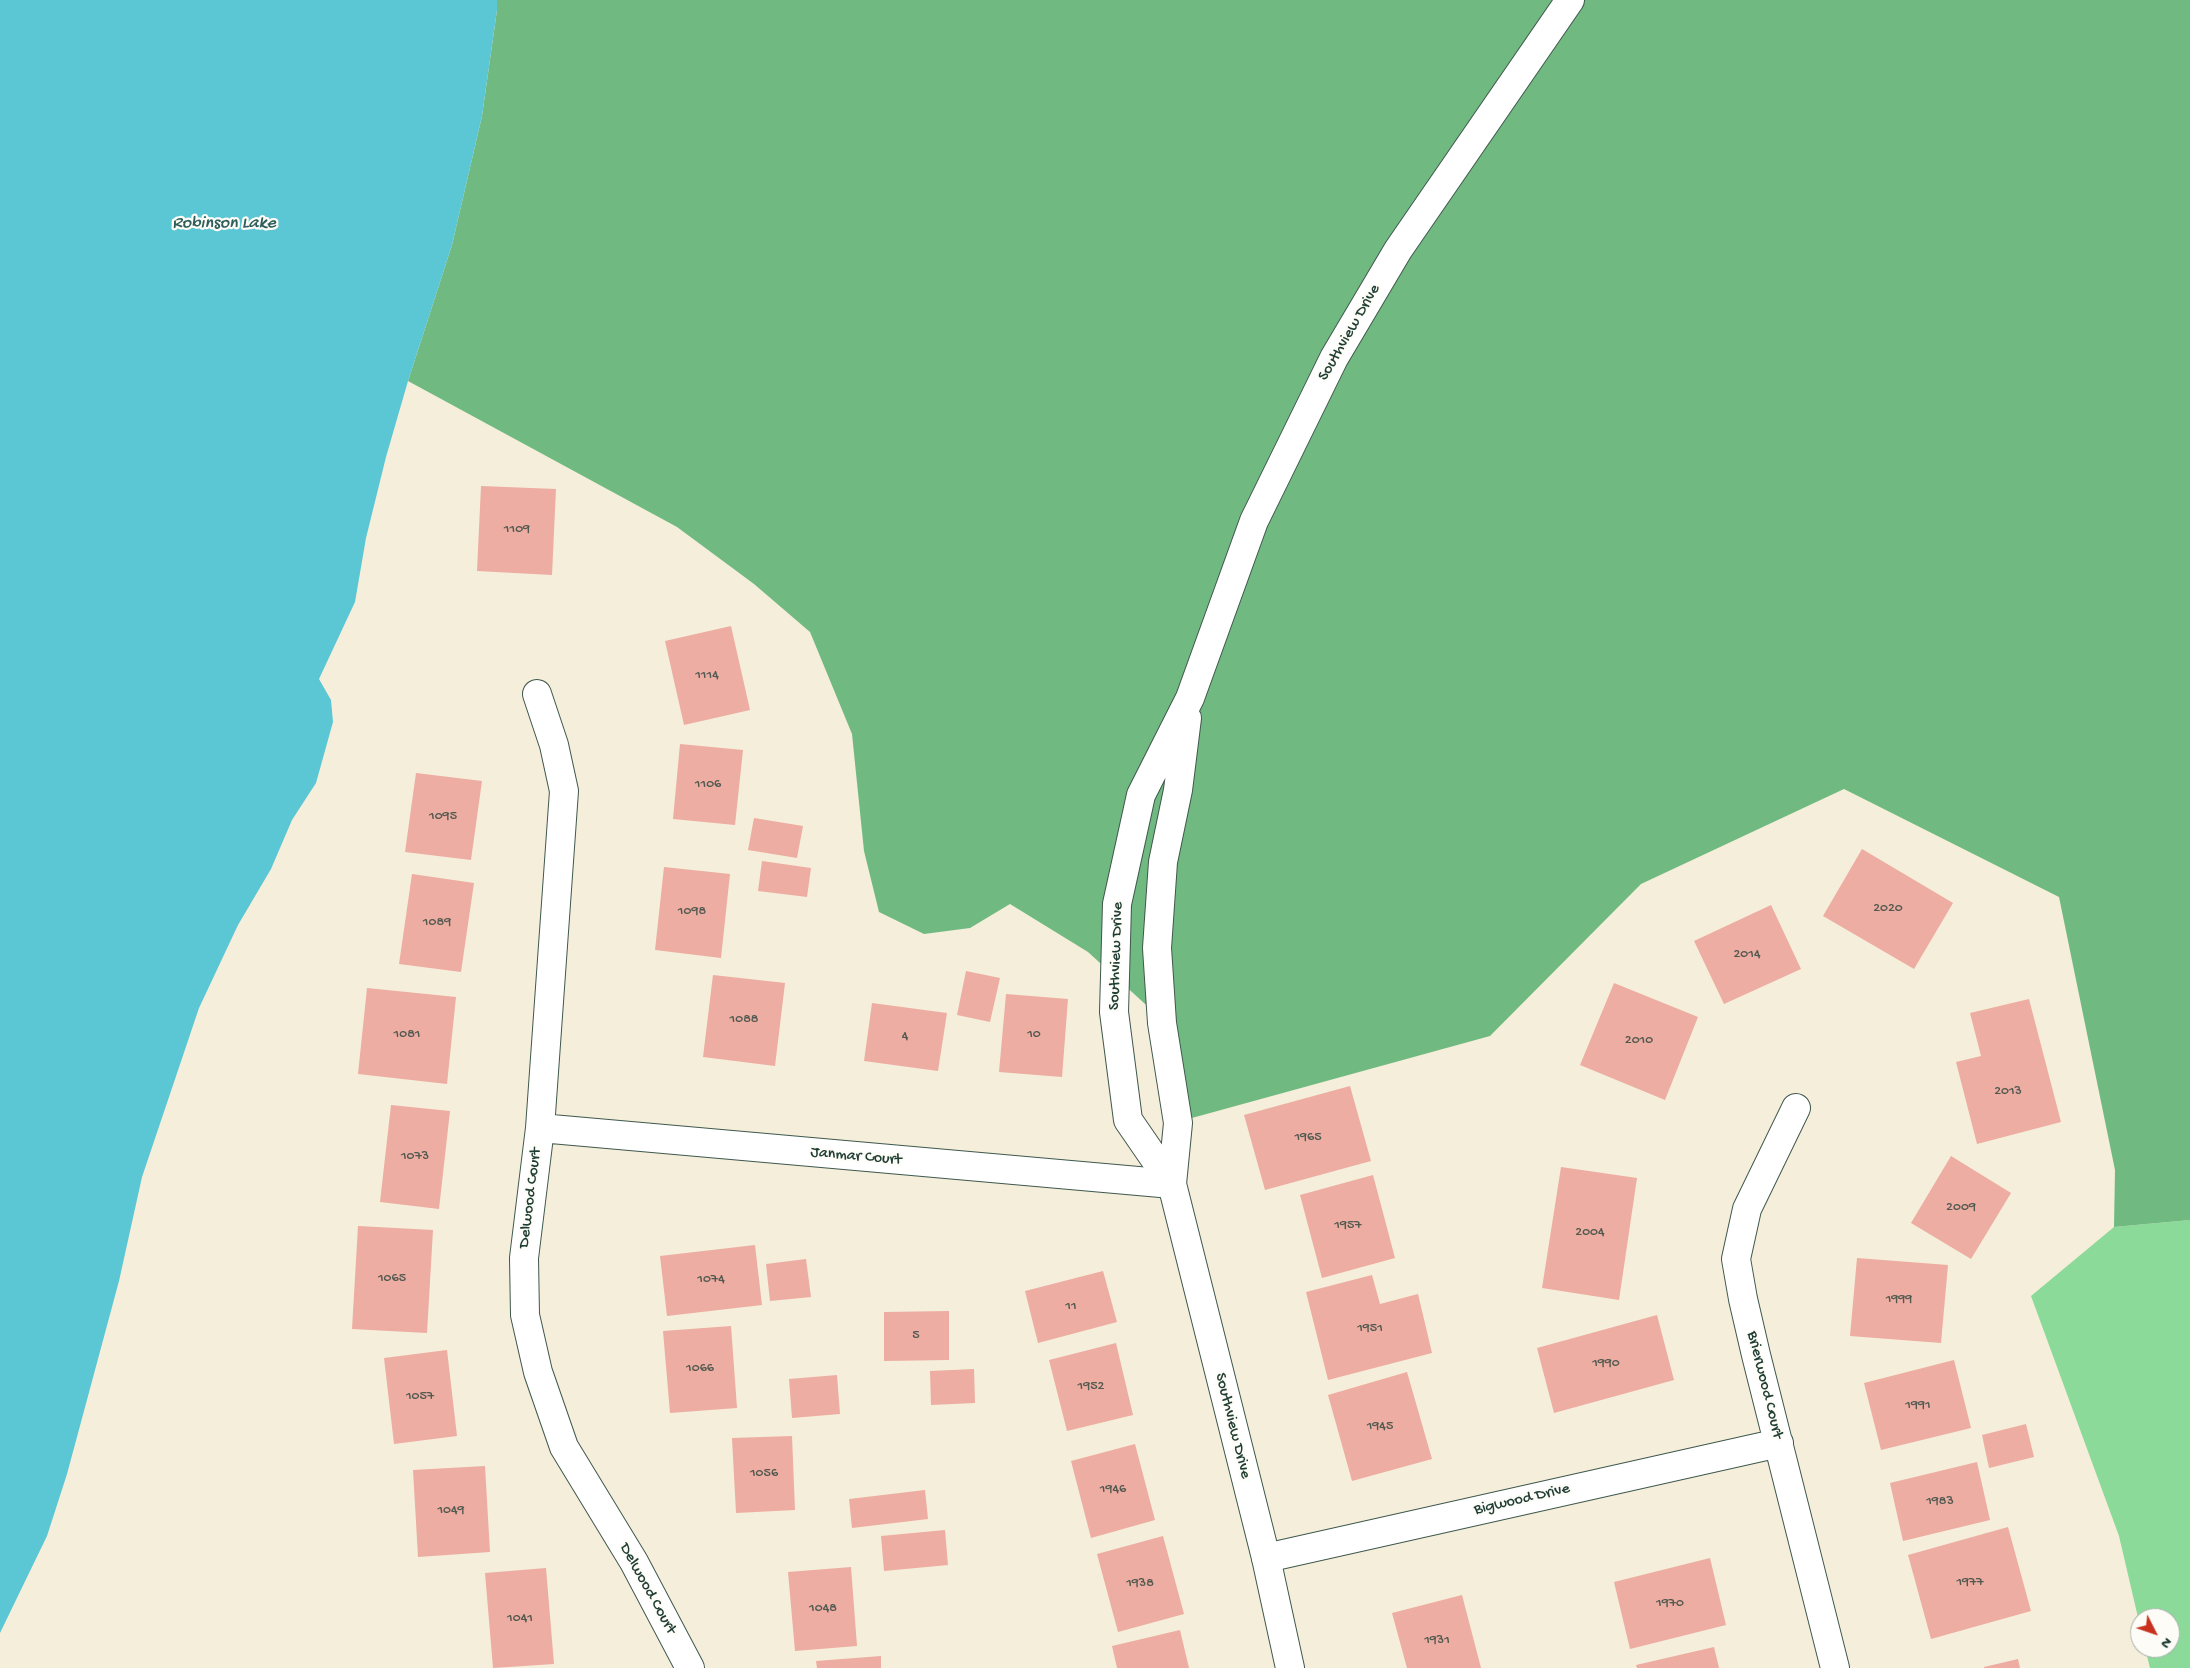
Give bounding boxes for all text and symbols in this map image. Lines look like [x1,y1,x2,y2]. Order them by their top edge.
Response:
water label: Robinson Lake [172,213,276,235]
street label: Southview Drive [1315,281,1385,385]
house number: 1109 [504,522,530,538]
house number: 1114 [695,668,719,684]
house number: 1106 [695,777,721,793]
house number: 1095 [429,809,457,825]
house number: 2020 [1873,901,1903,917]
street label: Southview Drive [1106,902,1128,1010]
house number: 1098 [678,904,706,920]
house number: 1089 [423,915,451,931]
house number: 2014 [1733,947,1761,963]
house number: 1088 [730,1012,758,1028]
house number: 1081 [394,1027,420,1043]
house number: 10 [1027,1027,1041,1043]
house number: 4 [902,1029,908,1045]
house number: 2010 [1625,1033,1653,1049]
house number: 2013 [1994,1084,2022,1100]
house number: 1965 [1294,1130,1322,1146]
street label: Janmar Court [810,1143,902,1171]
street label: Delwood Court [515,1147,547,1249]
house number: 1073 [401,1149,429,1165]
house number: 2009 [1946,1200,1976,1216]
house number: 1957 [1334,1218,1362,1234]
house number: 2004 [1575,1225,1605,1241]
house number: 1065 [378,1271,406,1287]
house number: 1074 [697,1272,725,1288]
house number: 1999 [1886,1292,1912,1308]
house number: 11 [1065,1299,1077,1315]
house number: 1951 [1357,1321,1383,1337]
house number: 5 [912,1328,920,1344]
street label: Brierwood Court [1741,1329,1787,1441]
house number: 1990 [1592,1356,1620,1372]
house number: 1066 [686,1361,714,1377]
street label: Southview Drive [1210,1371,1254,1481]
house number: 1952 [1078,1379,1104,1395]
house number: 1057 [406,1389,434,1405]
house number: 1991 [1905,1398,1931,1414]
house number: 1945 [1367,1419,1393,1435]
house number: 1056 [750,1466,778,1482]
street label: Bigwood Drive [1472,1480,1572,1520]
house number: 1946 [1100,1482,1126,1498]
house number: 1983 [1926,1494,1954,1510]
house number: 1049 [437,1503,465,1519]
street label: Delwood Court [614,1540,680,1638]
house number: 1977 [1956,1575,1984,1591]
house number: 1938 [1126,1576,1154,1592]
house number: 1970 [1656,1596,1684,1612]
house number: 1048 [809,1601,837,1617]
north arrow [2130,1608,2180,1658]
house number: 1041 [507,1611,533,1627]
house number: 1931 [1424,1633,1450,1649]
text: N [2157,1633,2175,1652]

